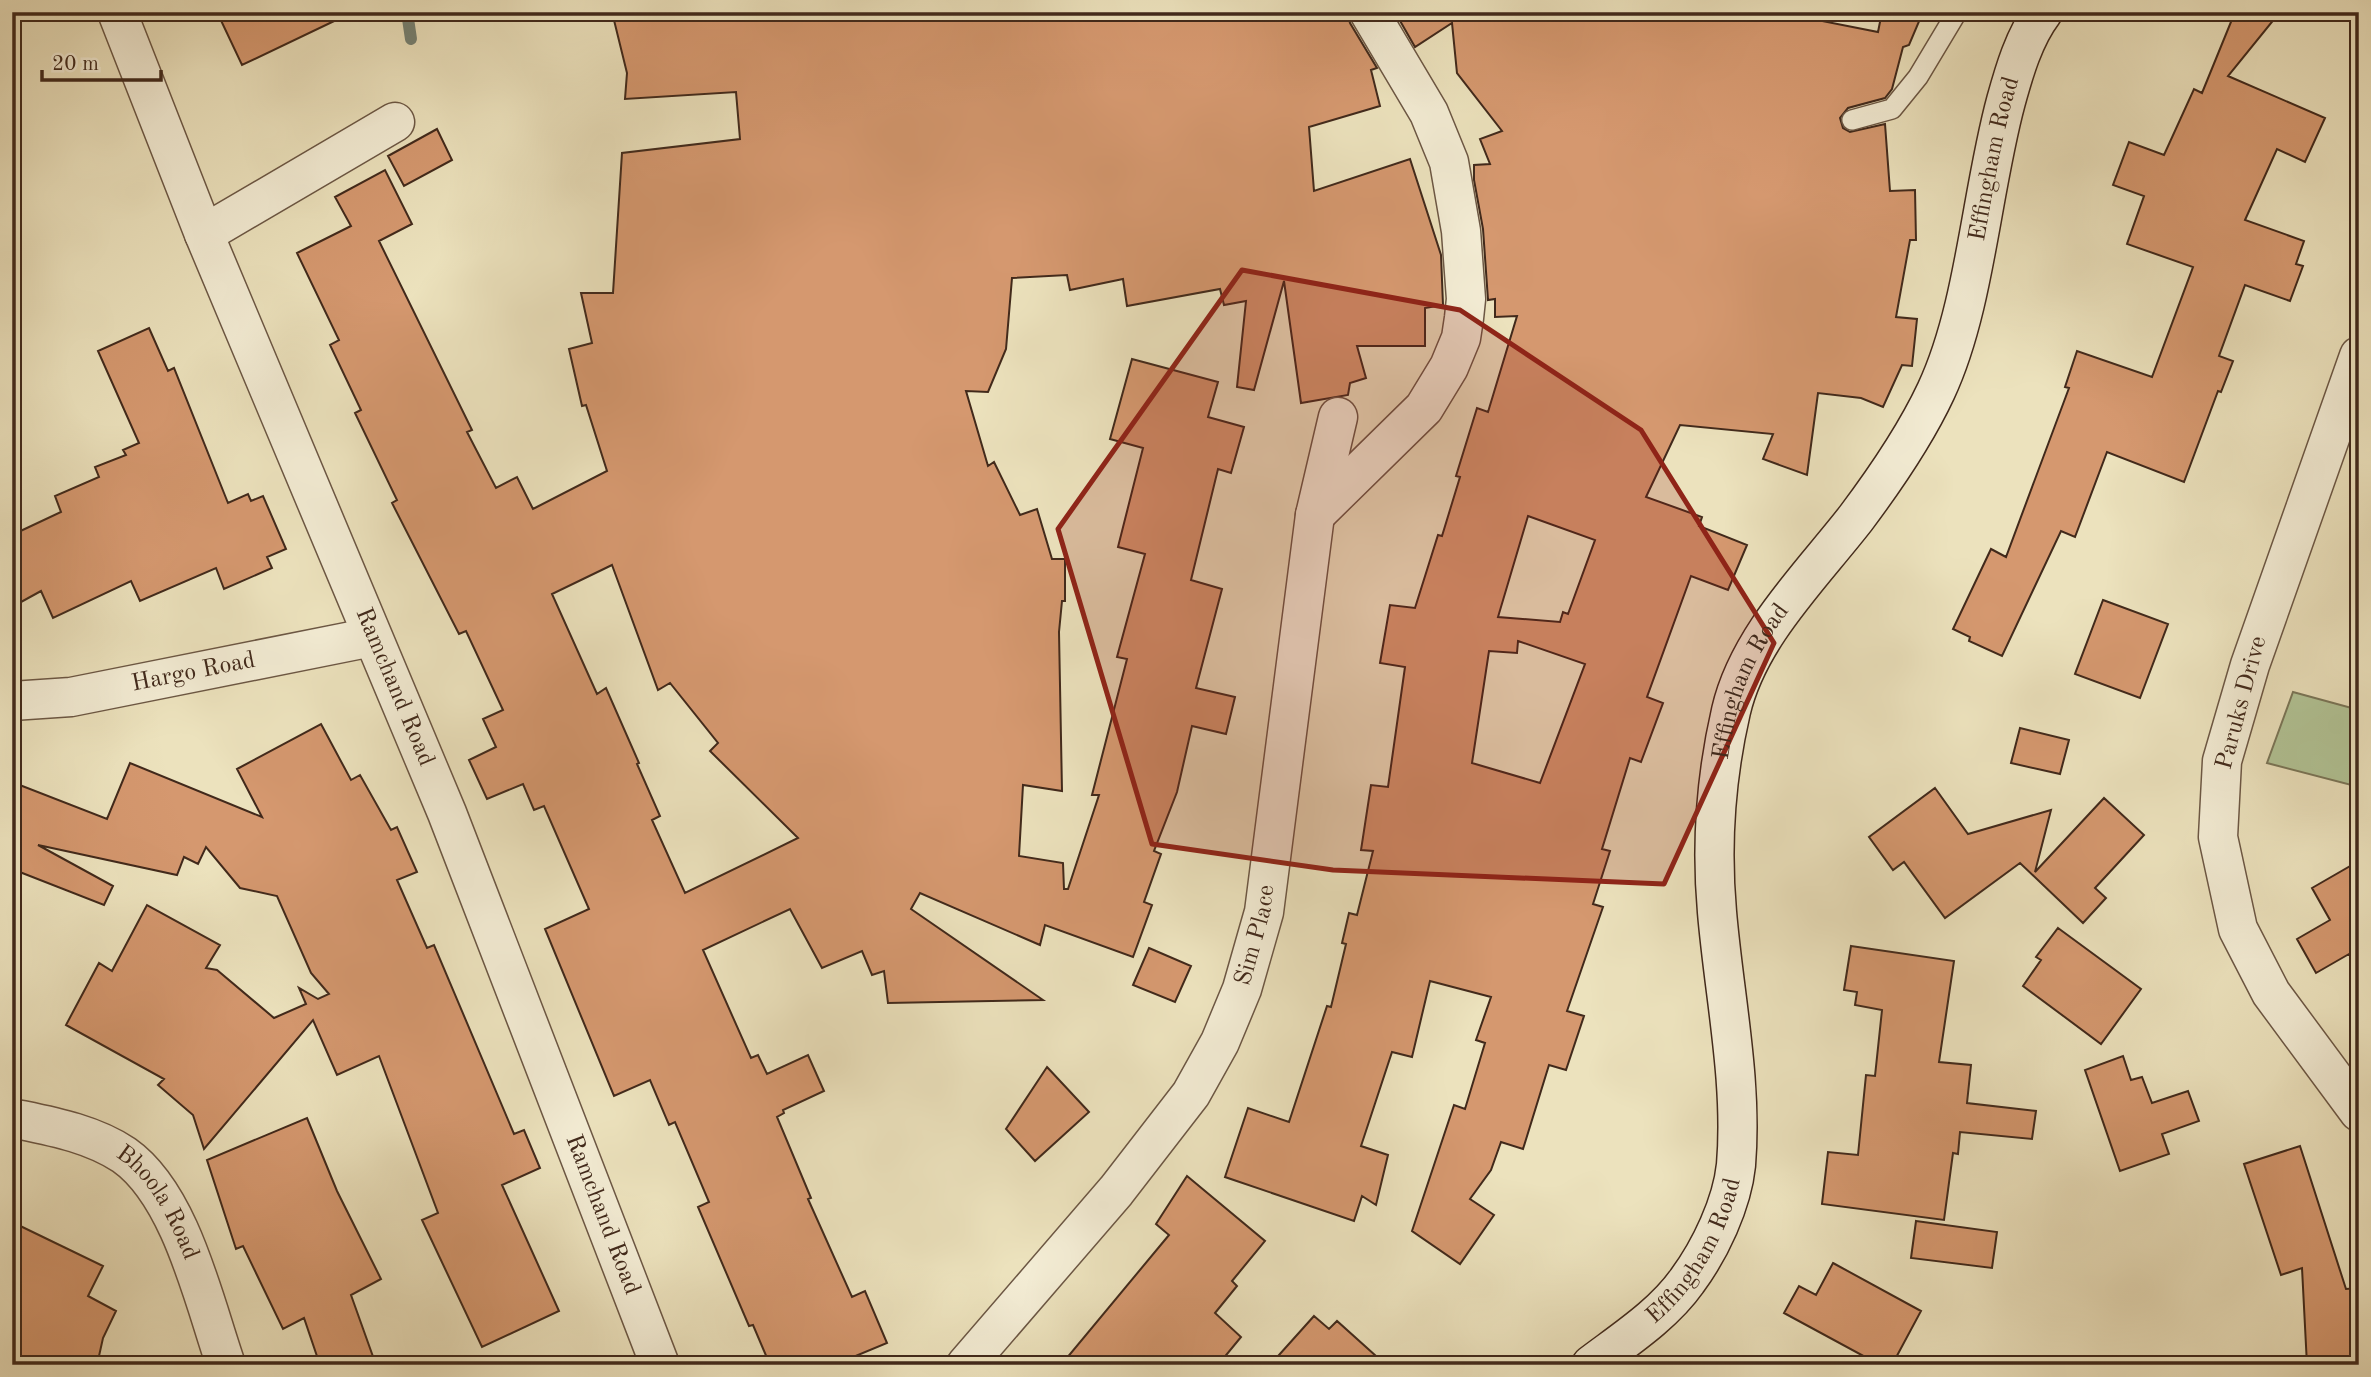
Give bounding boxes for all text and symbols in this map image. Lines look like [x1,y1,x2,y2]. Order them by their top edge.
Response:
scale bar [42,38,161,82]
text: 20 m [52,54,99,75]
street label: Effingham Road [1966,74,2024,243]
street label: Effingham Road [1710,600,1794,761]
street label: Ramchand Road [350,605,438,770]
street label: Paruks Drive [2213,634,2271,772]
street label: Hargo Road [129,649,257,697]
street label: Sim Place [1232,883,1279,988]
street label: Ramchand Road [560,1132,644,1298]
street label: Bhoola Road [112,1141,202,1263]
street label: Effingham Road [1642,1176,1746,1329]

